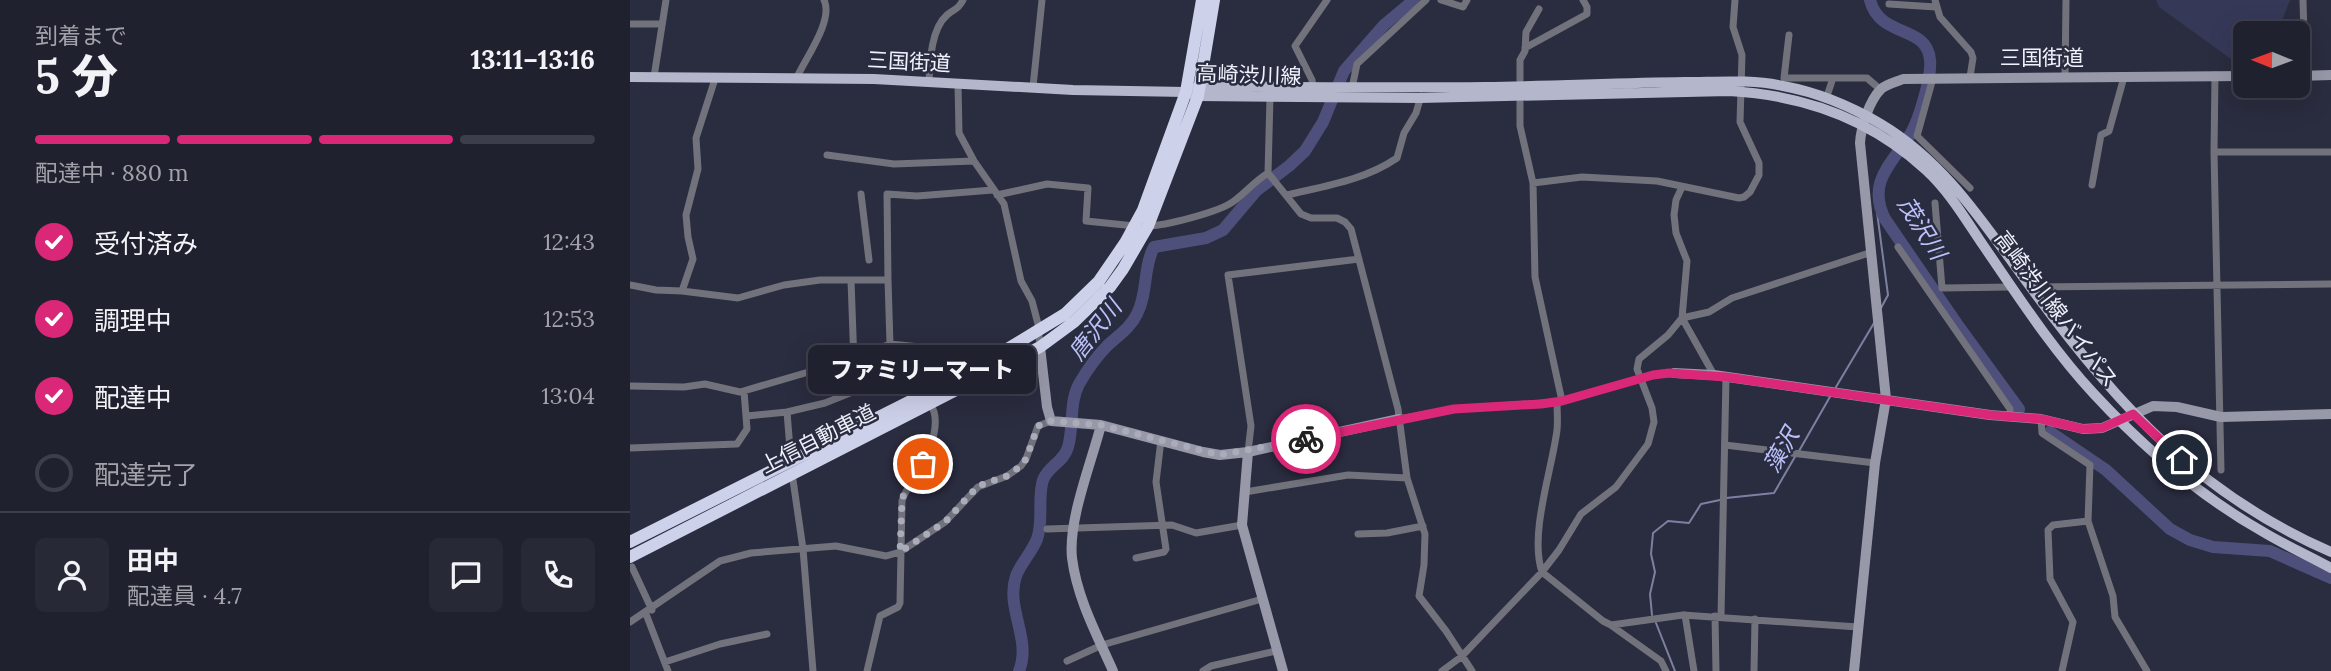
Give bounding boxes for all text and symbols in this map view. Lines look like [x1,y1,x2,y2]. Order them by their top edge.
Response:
text: 到着まで [35,21,127,50]
north arrow [2233,21,2310,98]
map controls [2233,21,2310,98]
text: 13:11–13:16 [471,43,595,76]
street label: 三国街道 [2000,44,2084,71]
street label: 三国街道 [866,46,952,77]
text: 5 分 [35,47,118,106]
street label: 高崎渋川線 [1196,59,1302,90]
text: 配達中 · 880 m [35,158,189,187]
water label: 茂沢川 [1892,191,1955,267]
icon: check [35,223,73,261]
street label: 高崎渋川線バイパス [1989,225,2124,392]
text: 受付済み [94,227,198,260]
text: 12:43 [543,227,595,256]
water label: 唐沢川 [1062,291,1129,366]
icon: check [35,300,73,338]
text: 調理中 [94,304,172,337]
text: 12:53 [543,304,595,333]
callout: ファミリーマート [809,345,1037,394]
text: ファミリーマート [830,355,1014,384]
icon: check [35,377,73,415]
text: 配達中 [94,381,172,414]
text: 13:04 [541,381,595,410]
street label: 上信自動車道 [756,398,880,479]
courier [1271,404,1341,474]
icon: bike [1287,420,1325,458]
water label: 藻沢 [1757,420,1806,477]
pin [2152,430,2212,490]
pin [893,434,953,494]
icon: home [2163,441,2201,479]
icon: bag [904,445,942,483]
text: 配達完了 [94,458,198,491]
button: person [35,538,109,612]
button: chat [429,538,503,612]
button: phone [521,538,595,612]
text: 田中 [127,544,179,577]
text: 配達員 · 4.7 [127,581,242,610]

